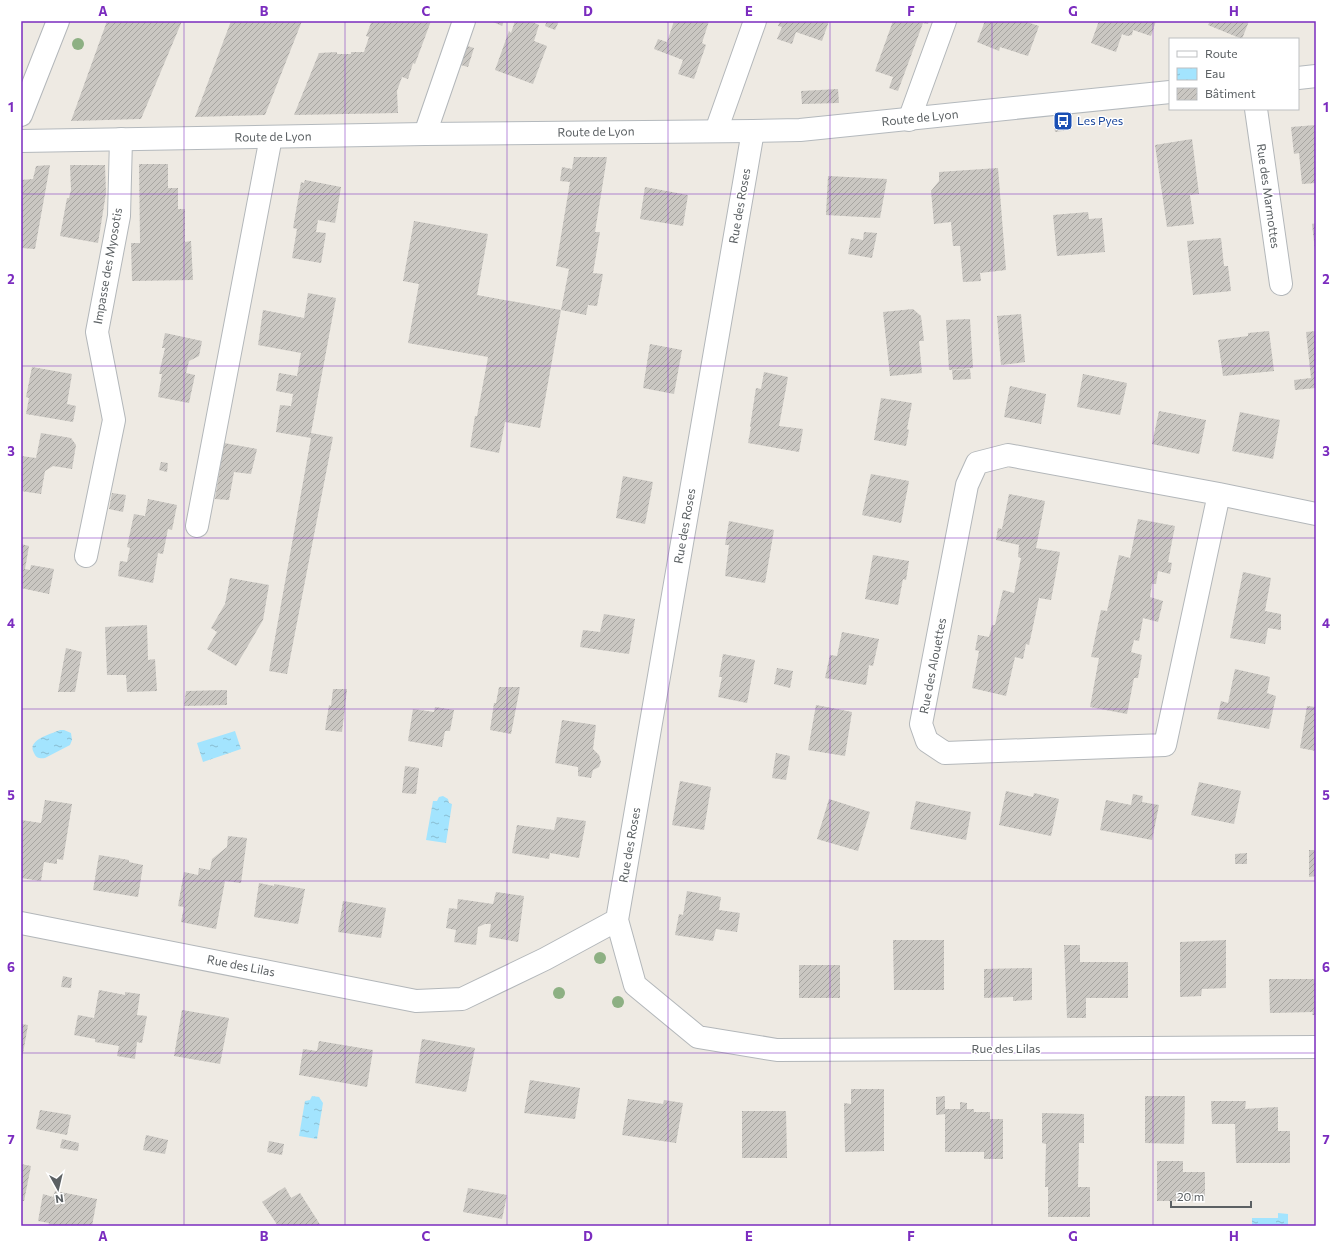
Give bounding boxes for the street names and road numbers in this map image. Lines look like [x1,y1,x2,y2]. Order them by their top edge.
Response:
street label: Route de Lyon [881,106,959,128]
street label: Route de Lyon [557,123,635,139]
street label: Route de Lyon [234,128,312,144]
street label: Rue des Marmottes [1255,142,1283,249]
street label: Rue des Roses [725,167,753,245]
street label: Impasse des Myosotis [90,207,124,325]
street label: Rue des Roses [670,487,698,565]
street label: Rue des Alouettes [916,617,948,715]
street label: Rue des Roses [615,806,643,884]
street label: Rue des Lilas [206,952,276,978]
street label: Rue des Lilas [971,1041,1041,1055]

